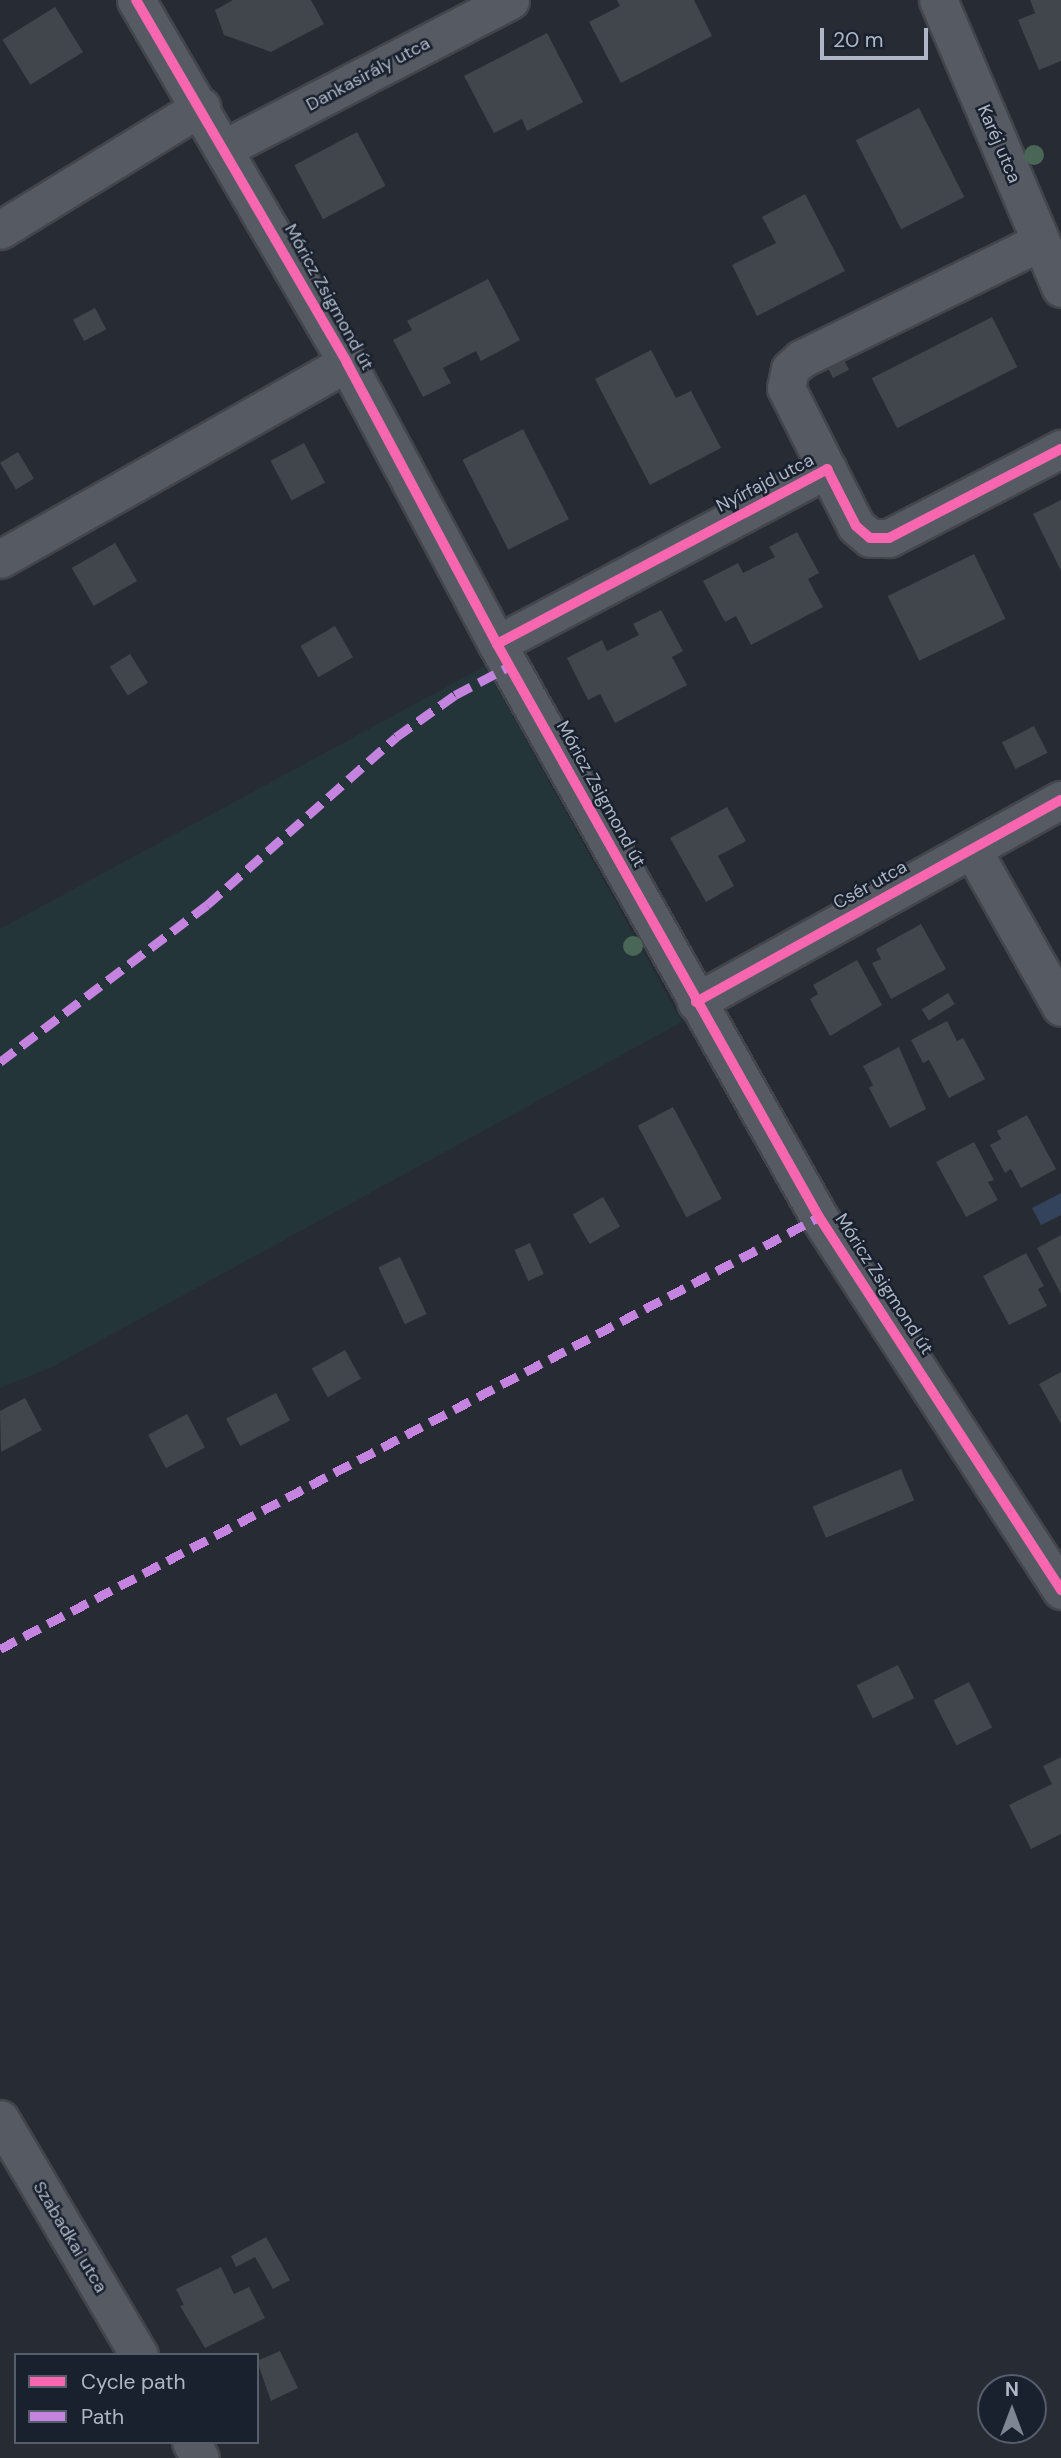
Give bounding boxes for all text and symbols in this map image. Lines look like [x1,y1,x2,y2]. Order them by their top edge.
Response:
scale bar [823,14,932,58]
text: 20 m [833,26,884,54]
street label: Dankasirály utca [302,32,434,116]
street label: Karéj utca [973,102,1025,186]
street label: Móricz Zsigmond út [280,220,378,374]
street label: Nyírfajd utca [713,449,817,517]
street label: Móricz Zsigmond út [552,717,650,871]
street label: Csér utca [829,856,911,914]
street label: Móricz Zsigmond út [830,1209,938,1359]
street label: Szabadkai utca [28,2177,112,2297]
legend [14,2353,259,2444]
text: Cycle path [81,2368,186,2396]
north arrow [977,2374,1047,2444]
text: N [1005,2377,1019,2402]
text: Path [81,2403,124,2431]

